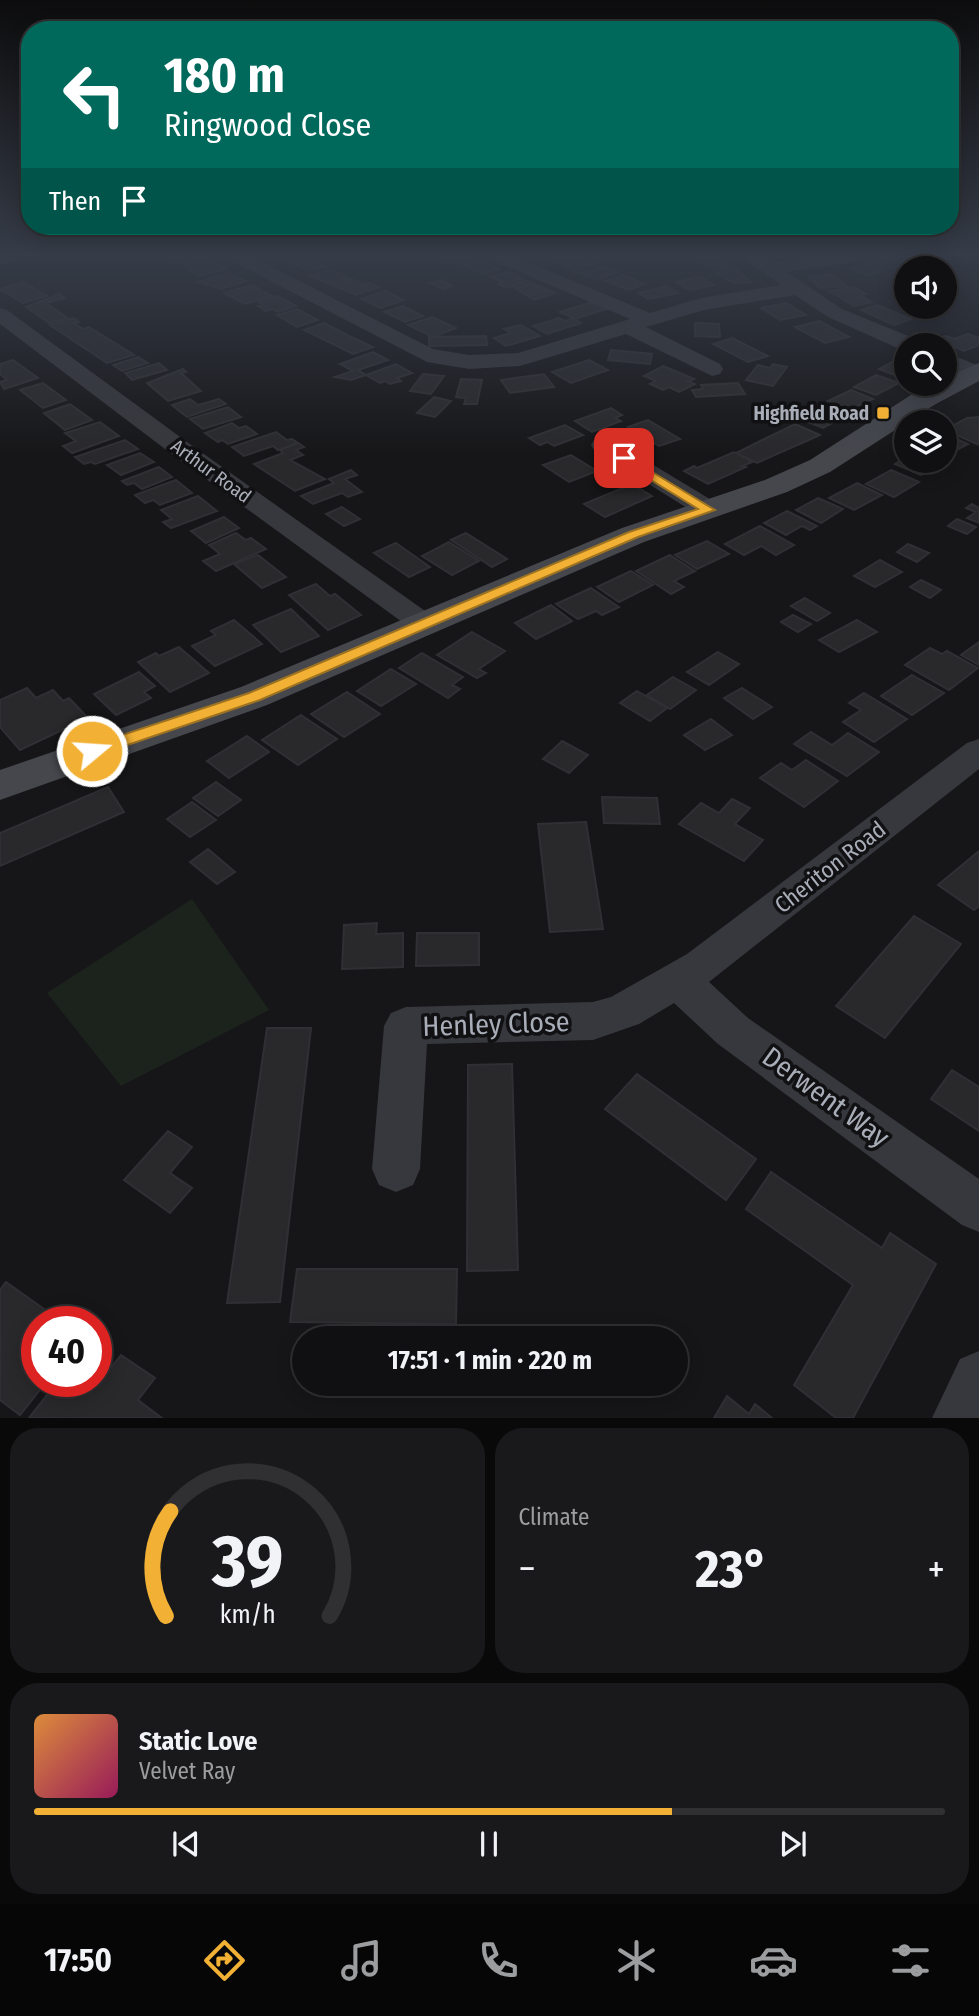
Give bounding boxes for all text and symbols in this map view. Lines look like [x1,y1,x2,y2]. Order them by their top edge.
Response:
text: 180 m [164,46,285,105]
icon: left [49,49,140,140]
text: Ringwood Close [164,106,371,144]
icon: arrive [115,182,153,220]
text: Then [49,186,101,217]
map controls [894,256,957,473]
button: sound [894,256,957,319]
button: search [894,333,957,396]
place label: Highfield Road [754,402,869,425]
marker: Highfield Road [875,405,891,421]
button: layers [894,410,957,473]
pin [594,428,654,488]
street label: Arthur Road [167,434,255,508]
icon: arrive [605,439,643,477]
position arrow [55,714,129,788]
street label: Cheriton Road [769,815,891,919]
street label: Henley Close [422,1005,570,1043]
street label: Derwent Way [756,1040,896,1154]
speed limit sign: 40 [21,1306,112,1397]
text: 17:51 · 1 min · 220 m [388,1345,592,1376]
text: Climate [519,1503,589,1531]
text: 39 [211,1519,283,1606]
text: 23° [695,1538,768,1601]
text: − [519,1546,536,1592]
text: + [928,1546,945,1592]
text: km/h [219,1600,275,1630]
text: Static Love [139,1726,257,1757]
text: Velvet Ray [139,1757,235,1785]
icon: previous [167,1825,205,1863]
icon: pause [470,1825,508,1863]
icon: next [774,1825,812,1863]
icon: directions [200,1936,249,1985]
icon: music [337,1936,386,1985]
icon: phone [474,1936,523,1985]
icon: climate [612,1936,661,1985]
icon: car [749,1936,798,1985]
icon: filters [886,1936,935,1985]
text: 17:50 [44,1941,112,1979]

